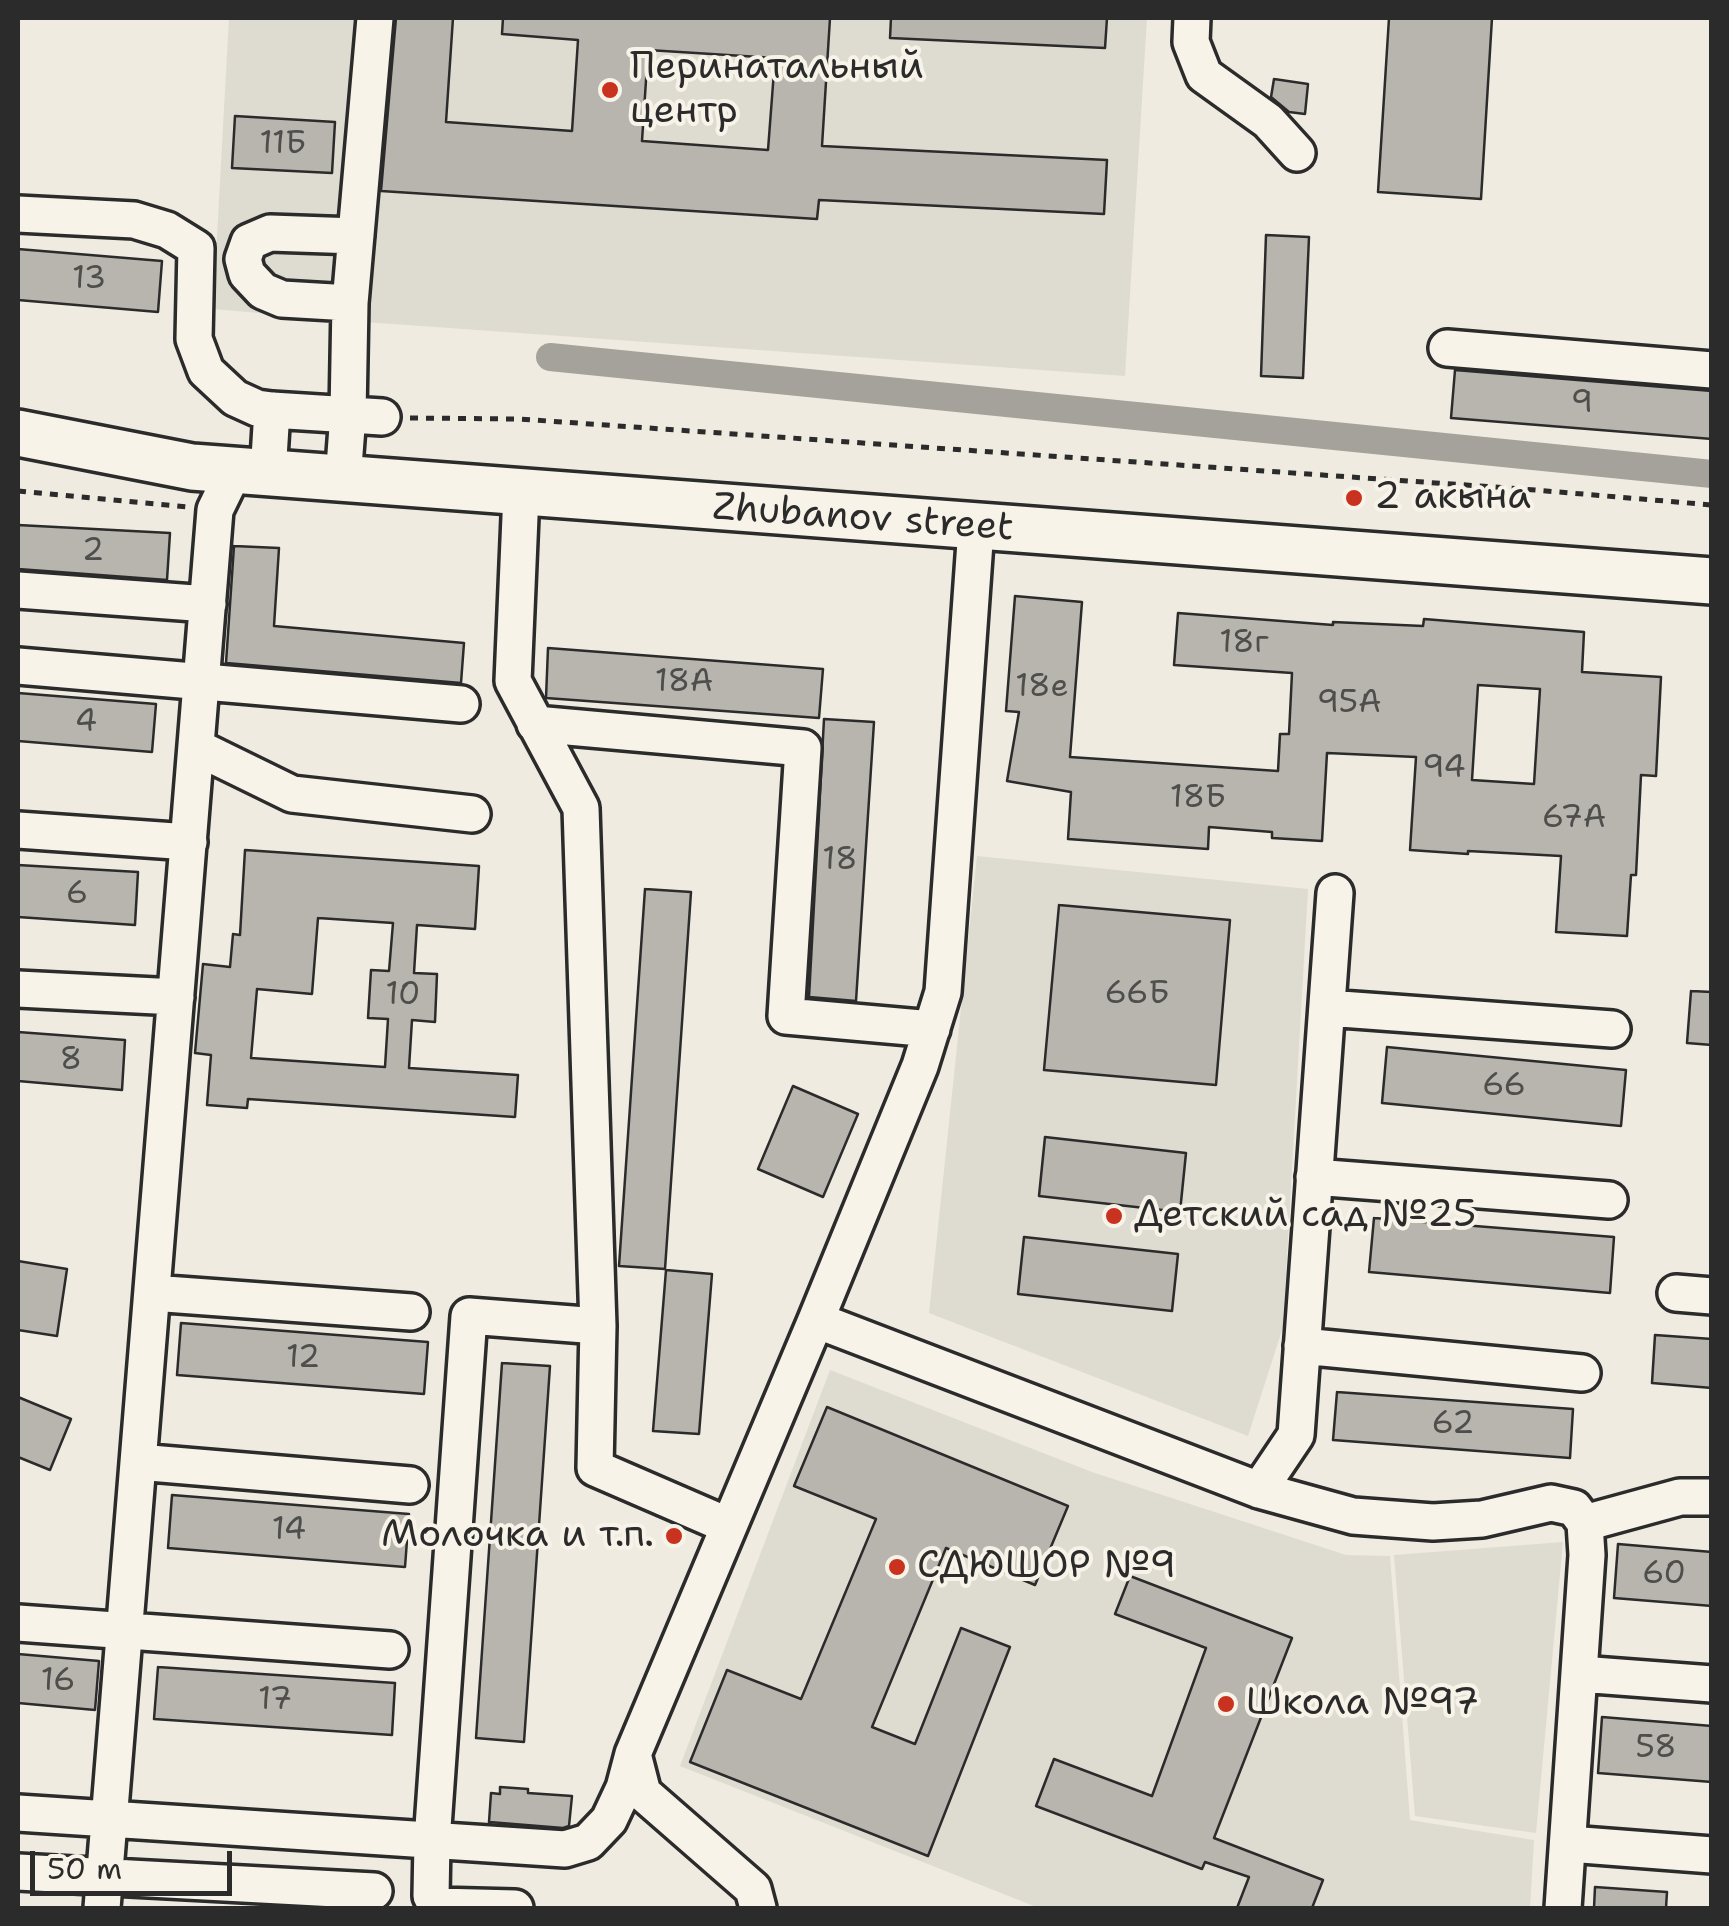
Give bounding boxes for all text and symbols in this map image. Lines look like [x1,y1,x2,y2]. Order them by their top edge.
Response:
place label: Перинатальный центр [630,45,924,134]
marker: Перинатальный центр [599,79,621,101]
house number: 11Б [260,126,306,164]
house number: 13 [72,261,106,299]
house number: 9 [1571,385,1593,423]
place label: 2 акына [1374,475,1531,521]
street label: Zhubanov street [711,486,1015,552]
marker: 2 акына [1343,487,1365,509]
house number: 2 [82,533,104,571]
house number: 18г [1219,625,1269,663]
house number: 18А [655,664,713,702]
house number: 18е [1015,669,1069,707]
house number: 95А [1317,685,1381,723]
house number: 4 [75,704,97,742]
house number: 94 [1422,750,1466,788]
house number: 18Б [1170,780,1226,818]
house number: 67А [1542,800,1606,838]
house number: 18 [822,842,858,880]
house number: 6 [66,876,88,914]
house number: 66Б [1104,976,1170,1014]
house number: 10 [386,977,420,1015]
house number: 8 [60,1042,82,1080]
house number: 66 [1482,1068,1526,1106]
place label: Детский сад №25 [1134,1193,1476,1239]
marker: Детский сад №25 [1103,1205,1125,1227]
house number: 12 [286,1340,320,1378]
house number: 62 [1432,1406,1474,1444]
house number: 14 [272,1512,306,1550]
place label: Молочка и т.п. [381,1513,654,1559]
marker: Молочка и т.п. [663,1525,685,1547]
place label: СДЮШОР №9 [917,1544,1176,1590]
marker: СДЮШОР №9 [886,1556,908,1578]
house number: 60 [1642,1556,1686,1594]
house number: 16 [41,1663,75,1701]
place label: Школа №97 [1246,1681,1479,1727]
house number: 17 [258,1682,292,1720]
marker: Школа №97 [1215,1693,1237,1715]
house number: 58 [1635,1730,1677,1768]
scale bar [35,1831,238,1893]
text: 50 m [47,1848,122,1889]

